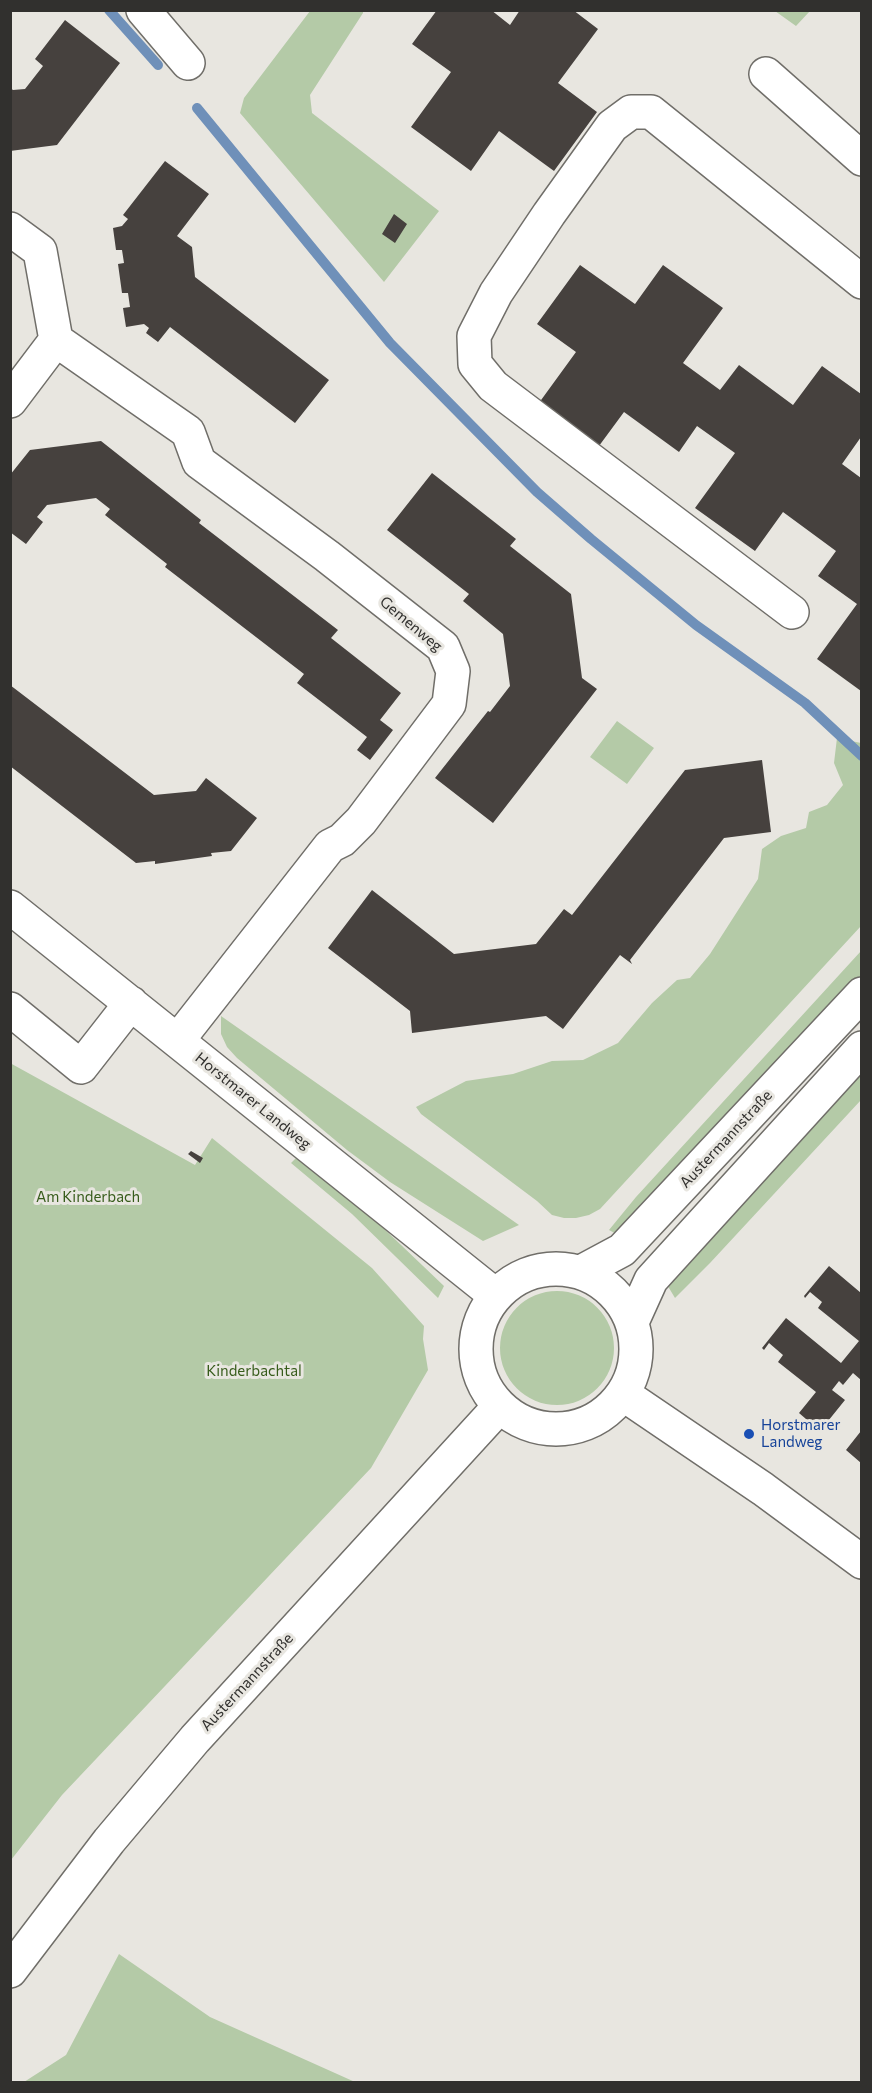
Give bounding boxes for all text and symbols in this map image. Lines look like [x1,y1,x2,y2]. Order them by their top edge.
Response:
street label: Gemenweg [376,593,446,655]
street label: Horstmarer Landweg [191,1049,315,1153]
street label: Austermannstraße [676,1086,776,1192]
park label: Am Kinderbach [36,1188,140,1206]
park label: Kinderbachtal [206,1362,302,1380]
place label: Horstmarer Landweg [761,1416,840,1451]
marker: Horstmarer Landweg [742,1427,756,1441]
street label: Austermannstraße [197,1629,297,1735]

